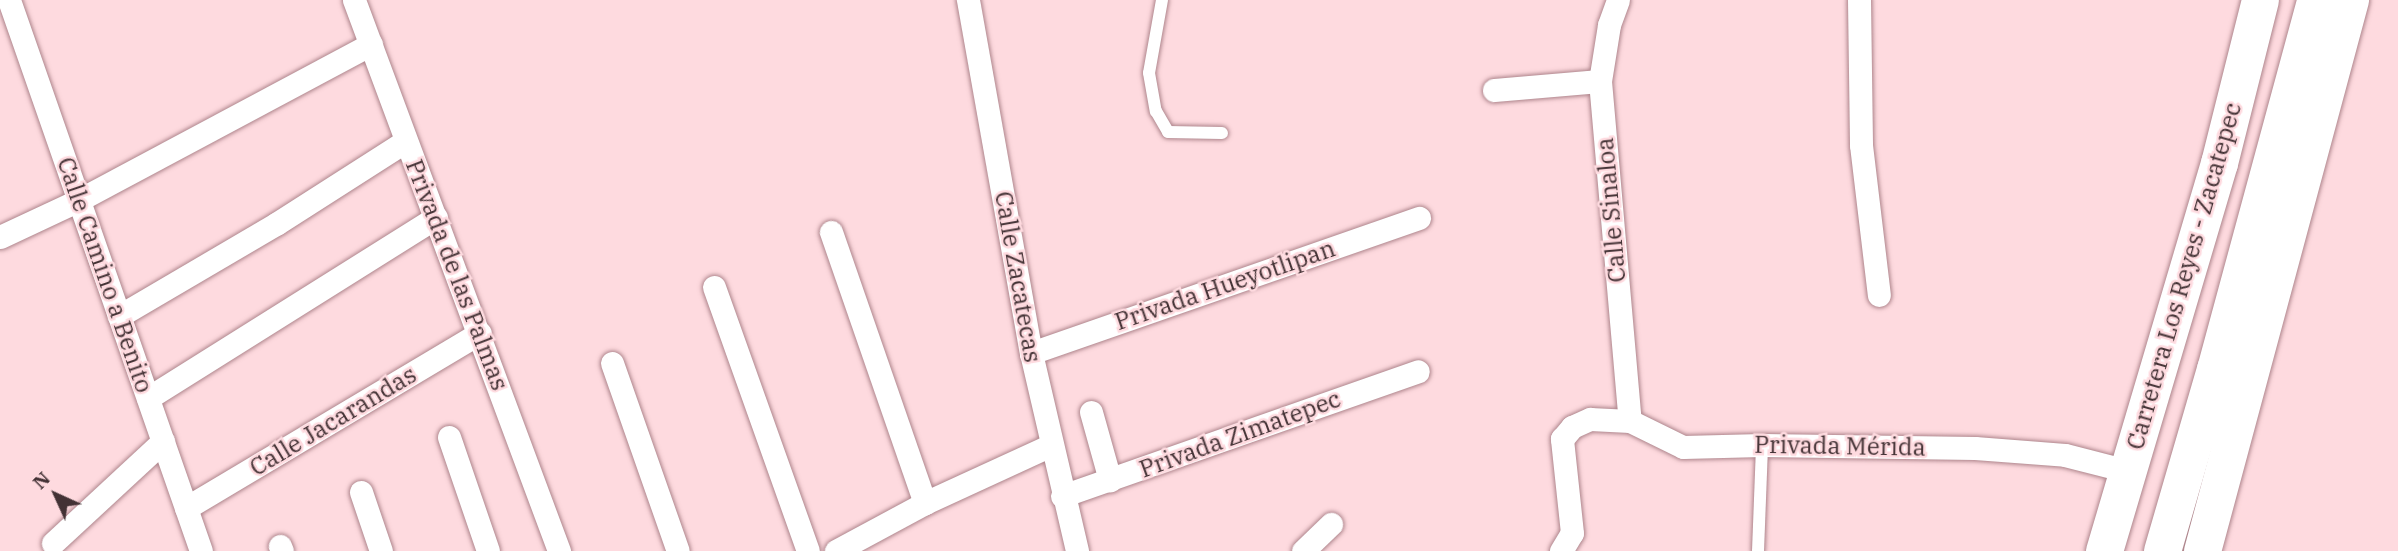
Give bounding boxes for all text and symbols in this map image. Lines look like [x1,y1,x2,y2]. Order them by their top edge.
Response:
street label: Carretera Los Reyes - Zacatepec [2121,99,2247,453]
street label: Calle Sinaloa [1590,136,1632,284]
street label: Calle Camino a Benito [51,153,159,397]
street label: Privada de las Palmas [400,155,514,395]
street label: Calle Zacatecas [989,189,1047,365]
street label: Privada Hueyotlipan [1111,234,1339,336]
street label: Calle Jacarandas [245,360,421,482]
street label: Privada Zimatepec [1135,384,1345,484]
street label: Privada Mérida [1754,430,1926,462]
north arrow [21,460,91,530]
text: N [27,466,55,494]

